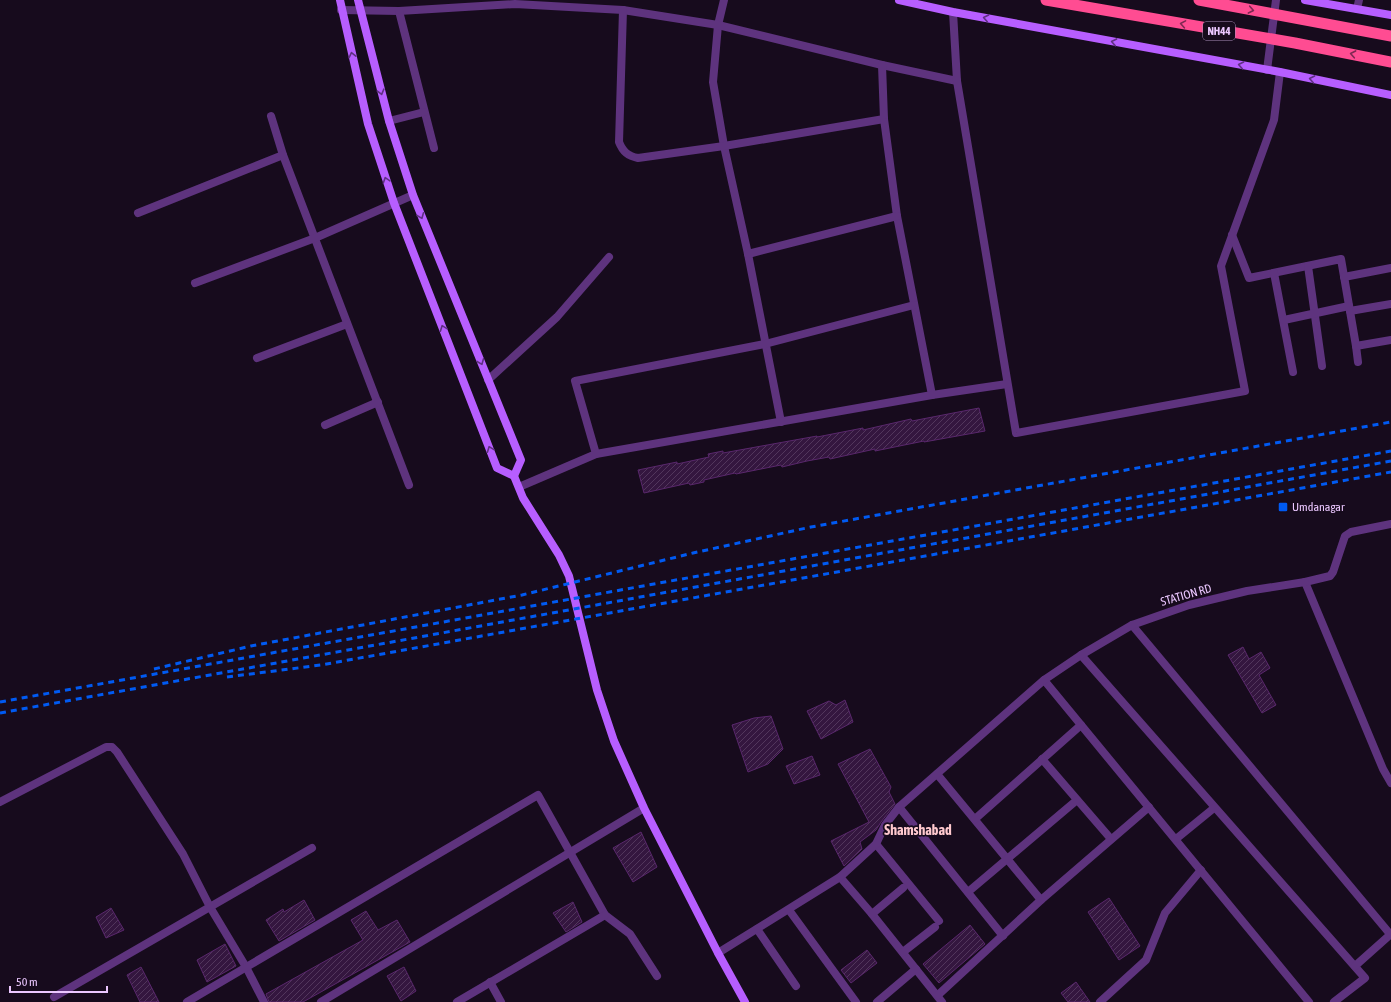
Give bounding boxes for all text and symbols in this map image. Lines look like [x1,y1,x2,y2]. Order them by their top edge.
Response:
one-way arrow [1248,5,1254,14]
one-way arrow [983,14,989,23]
one-way arrow [1180,21,1187,29]
road number: NH44 [1203,22,1235,40]
one-way arrow [1110,38,1117,46]
one-way arrow [1350,51,1356,59]
one-way arrow [348,52,356,58]
one-way arrow [1238,62,1245,70]
one-way arrow [1308,75,1315,83]
one-way arrow [376,88,385,95]
one-way arrow [382,177,391,184]
one-way arrow [417,212,425,219]
one-way arrow [439,324,447,331]
one-way arrow [476,357,484,365]
one-way arrow [486,445,494,452]
place label: Umdanagar [1292,500,1345,514]
marker: Umdanagar [1277,501,1289,513]
street label: STATION RD [1159,581,1213,609]
district label: Shamshabad [884,822,952,838]
scale bar [10,968,107,994]
text: 50 m [16,975,38,989]

